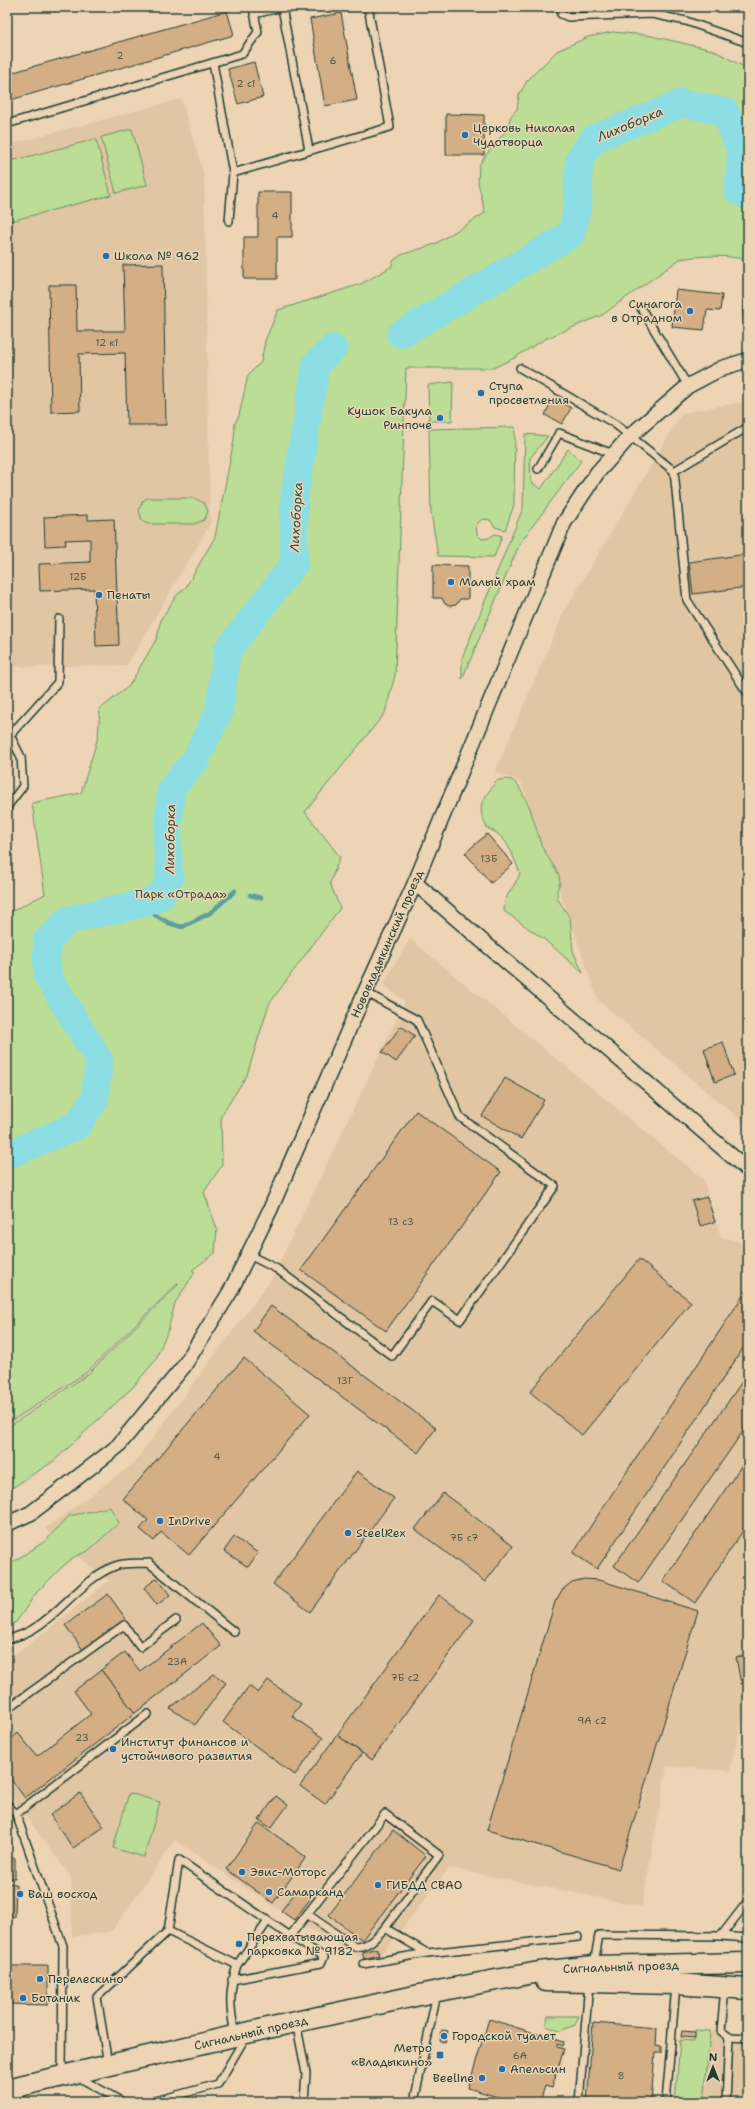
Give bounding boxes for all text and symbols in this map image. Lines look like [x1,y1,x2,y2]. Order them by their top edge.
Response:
house number: 2 [117,49,124,62]
house number: 6 [330,54,337,67]
house number: 2 с1 [237,77,255,90]
water label: Лихоборка [594,103,665,146]
place label: Церковь Николая Чудотворца [473,120,575,150]
marker: Церковь Николая Чудотворца [460,130,470,140]
house number: 4 [272,209,279,222]
place label: Школа № 962 [114,248,200,264]
marker: Школа № 962 [101,251,111,261]
place label: Синагога в Отрадном [611,296,683,326]
marker: Синагога в Отрадном [685,306,695,316]
house number: 12 к1 [96,336,119,349]
place label: Ступа просветления [489,378,569,408]
marker: Ступа просветления [476,388,486,398]
place label: Кушок Бакула Ринпоче [347,403,433,433]
marker: Кушок Бакула Ринпоче [435,413,445,423]
water label: Лихоборка [286,482,306,553]
house number: 12Б [69,570,87,583]
place label: Малый храм [459,574,536,590]
marker: Малый храм [446,577,456,587]
place label: Пенаты [107,587,150,603]
marker: Пенаты [94,590,104,600]
water label: Лихоборка [161,804,179,875]
house number: 13Б [480,852,498,865]
street label: Нововладыкинский проезд [347,867,427,1021]
park label: Парк «Отрада» [135,886,227,902]
house number: 13 с3 [388,1215,414,1228]
house number: 13Г [337,1374,354,1387]
house number: 4 [214,1450,221,1463]
place label: InDrive [168,1513,211,1529]
marker: InDrive [155,1516,165,1526]
place label: SteelRex [356,1525,406,1541]
marker: SteelRex [343,1528,353,1538]
house number: 7Б с7 [450,1531,478,1544]
house number: 23А [167,1655,187,1668]
house number: 7Б с2 [391,1671,419,1684]
house number: 9А с2 [577,1714,607,1727]
house number: 23 [75,1731,89,1744]
place label: Институт финансов и устойчивого развития [121,1734,252,1764]
marker: Институт финансов и устойчивого развития [108,1744,118,1754]
place label: Эвис-Моторс [250,1864,327,1880]
marker: Эвис-Моторс [237,1867,247,1877]
place label: ГИБДД СВАО [386,1877,462,1893]
marker: ГИБДД СВАО [373,1880,383,1890]
place label: Самарканд [277,1884,344,1900]
place label: Ваш восход [28,1886,98,1902]
marker: Самарканд [264,1887,274,1897]
marker: Ваш восход [15,1889,25,1899]
place label: Перехватывающая парковка № 9182 [247,1929,358,1959]
marker: Перехватывающая парковка № 9182 [234,1939,244,1949]
street label: Сигнальный проезд [563,1957,680,1977]
place label: Перелескино [48,1971,124,1987]
marker: Перелескино [35,1974,45,1984]
place label: Ботаник [31,1990,81,2006]
marker: Ботаник [18,1993,28,2003]
street label: Сигнальный проезд [193,2012,310,2054]
place label: Городской туалет [452,2028,557,2044]
marker: Городской туалет [439,2031,449,2041]
place label: Метро «Владыкино» [351,2040,432,2070]
north arrow [693,2047,733,2087]
house number: 6А [513,2049,527,2062]
marker: Метро «Владыкино» [435,2050,445,2060]
text: N [709,2050,718,2065]
place label: Апельсин [510,2061,566,2077]
marker: Апельсин [497,2064,507,2074]
house number: 8 [618,2069,625,2082]
place label: Beeline [433,2070,474,2086]
marker: Beeline [477,2073,487,2083]

